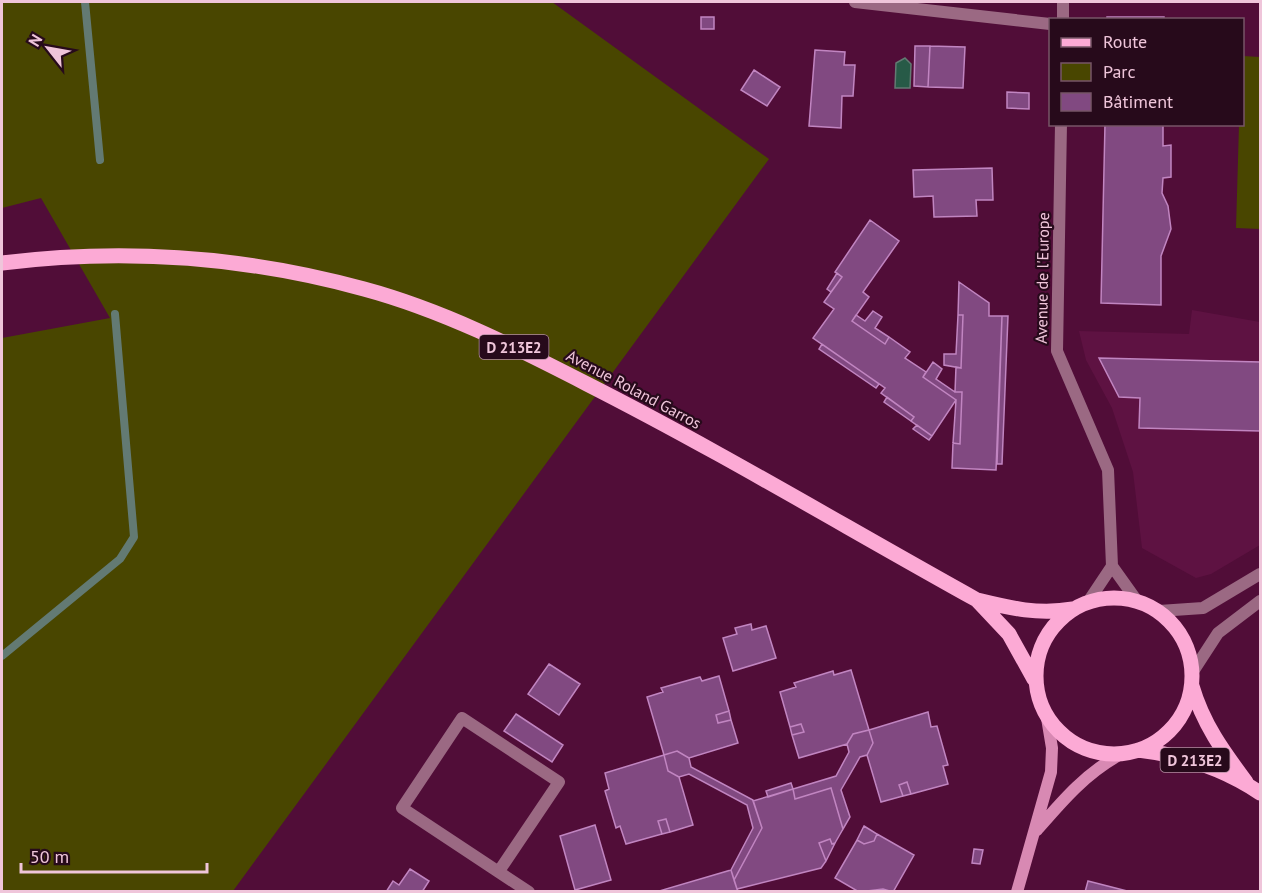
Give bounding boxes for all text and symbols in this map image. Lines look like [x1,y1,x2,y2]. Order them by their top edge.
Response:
north arrow [18,18,78,78]
legend [1049,18,1244,126]
text: Route [1103,30,1147,53]
text: N [24,31,46,50]
text: Parc [1103,60,1136,83]
text: Bâtiment [1103,90,1173,113]
street label: Avenue de l'Europe [1031,212,1053,344]
road number: D 213E2 [480,335,548,359]
street label: Avenue Roland Garros [563,345,705,433]
road number: D 213E2 [1160,748,1230,772]
scale bar [21,836,207,874]
text: 50 m [30,845,69,868]

